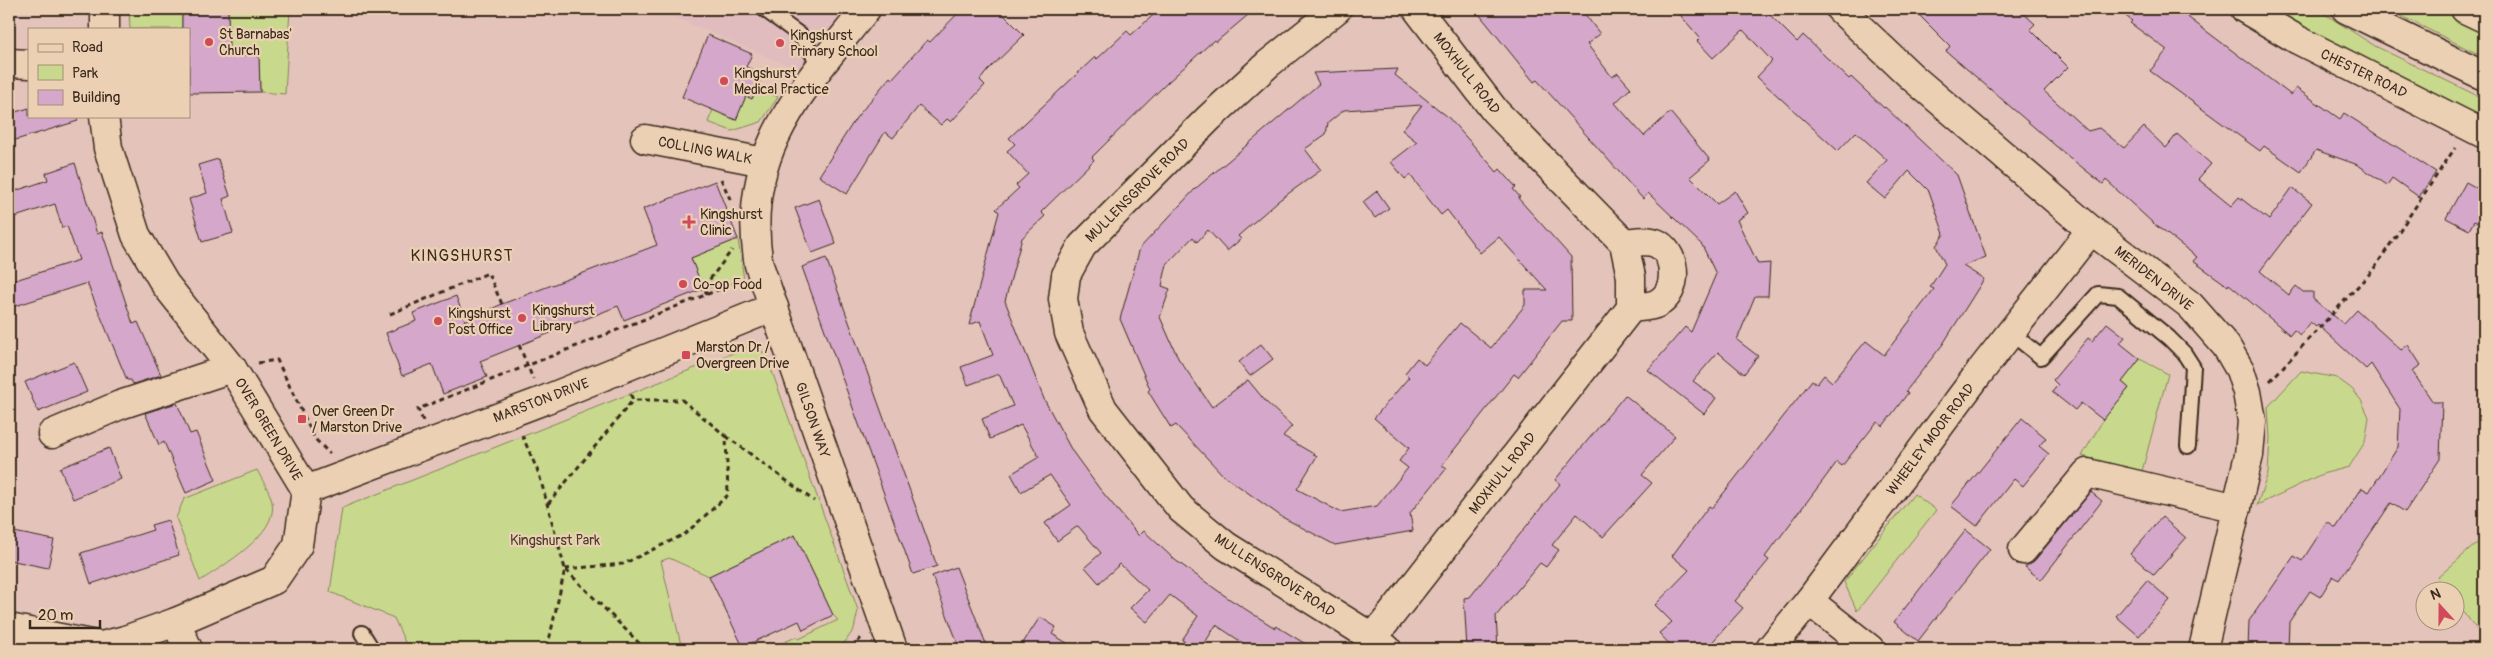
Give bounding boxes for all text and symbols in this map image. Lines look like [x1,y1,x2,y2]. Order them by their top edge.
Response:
place label: St Barnabas' Church [219,26,292,59]
place label: Kingshurst Primary School [790,27,878,60]
legend [28,28,190,118]
street label: MOXHULL ROAD [1430,29,1504,118]
marker: St Barnabas' Church [203,36,215,48]
marker: Kingshurst Primary School [774,37,786,49]
text: Road [72,38,103,57]
street label: CHESTER ROAD [2318,45,2410,102]
text: Park [72,64,99,83]
place label: Kingshurst Medical Practice [734,65,829,98]
marker: Kingshurst Medical Practice [718,75,730,87]
text: Building [72,88,120,107]
street label: COLLING WALK [657,133,754,168]
street label: MULLENSGROVE ROAD [1082,135,1193,246]
place label: Kingshurst Clinic [700,206,763,239]
marker: Kingshurst Clinic [682,215,696,229]
street label: MERIDEN DRIVE [2111,243,2196,314]
district label: KINGSHURST [410,246,514,266]
place label: Co-op Food [693,276,762,293]
marker: Co-op Food [677,278,689,290]
place label: Kingshurst Library [532,302,595,335]
place label: Kingshurst Post Office [448,305,513,338]
marker: Kingshurst Library [516,312,528,324]
marker: Kingshurst Post Office [432,315,444,327]
place label: Marston Dr / Overgreen Drive [696,339,789,372]
marker: Marston Dr / Overgreen Drive [680,349,692,361]
street label: MARSTON DRIVE [491,374,591,427]
street label: OVER GREEN DRIVE [231,375,306,484]
street label: GILSON WAY [792,380,833,460]
street label: WHEELEY MOOR ROAD [1883,380,1978,499]
place label: Over Green Dr / Marston Drive [312,403,402,436]
marker: Over Green Dr / Marston Drive [296,413,308,425]
street label: MOXHULL ROAD [1465,429,1540,517]
street label: MULLENSGROVE ROAD [1211,530,1338,621]
park label: Kingshurst Park [510,532,600,549]
north arrow [2416,580,2466,630]
text: N [2428,585,2443,604]
scale bar [30,598,100,630]
text: 20 m [38,606,73,625]

